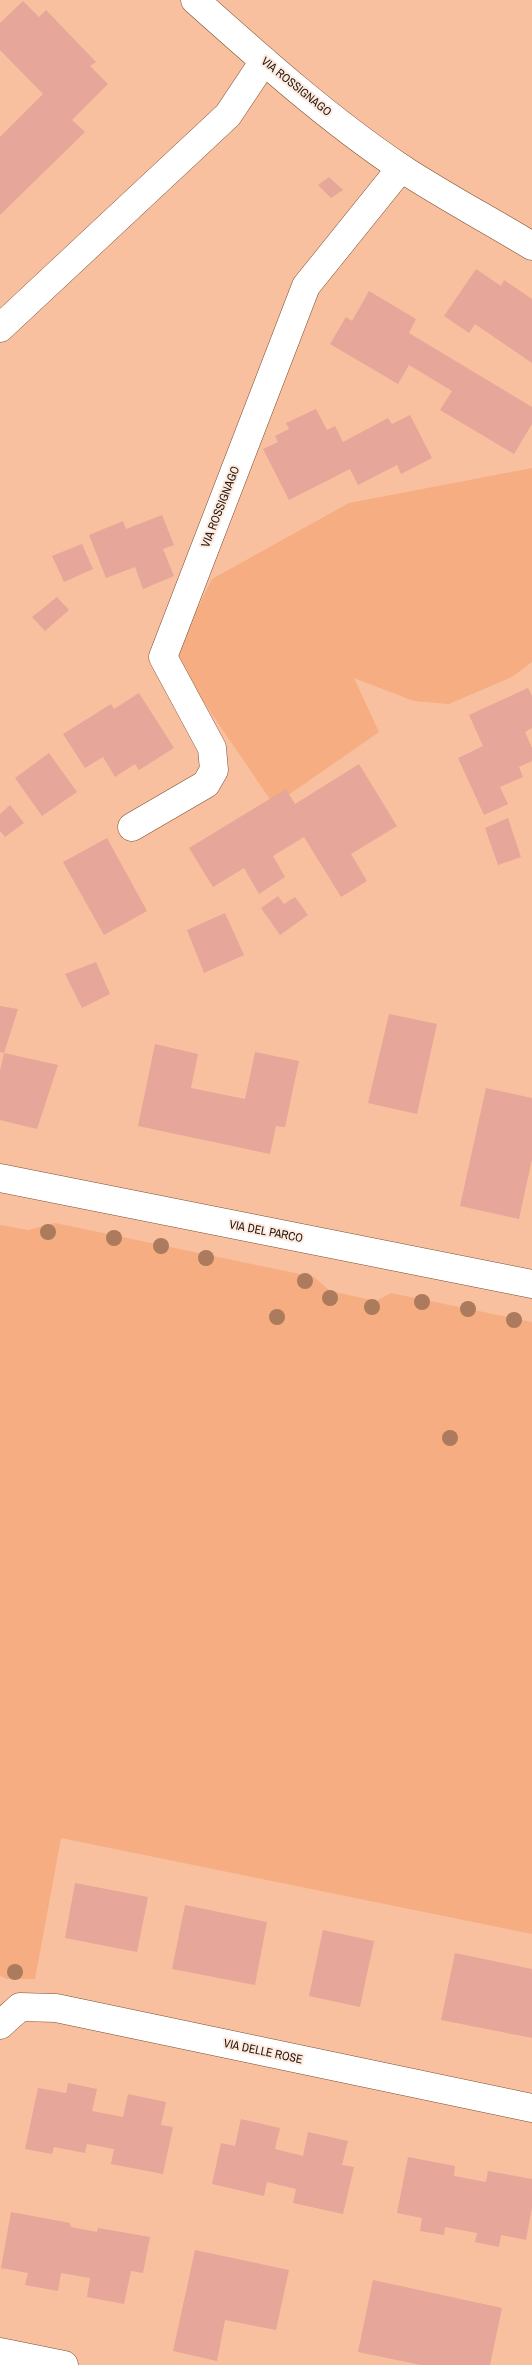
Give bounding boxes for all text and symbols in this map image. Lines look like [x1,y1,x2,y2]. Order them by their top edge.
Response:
street label: VIA ROSSIGNAGO [258,54,334,120]
street label: VIA ROSSIGNAGO [199,464,243,550]
street label: VIA DEL PARCO [228,1218,304,1246]
street label: VIA DELLE ROSE [222,2037,304,2067]

